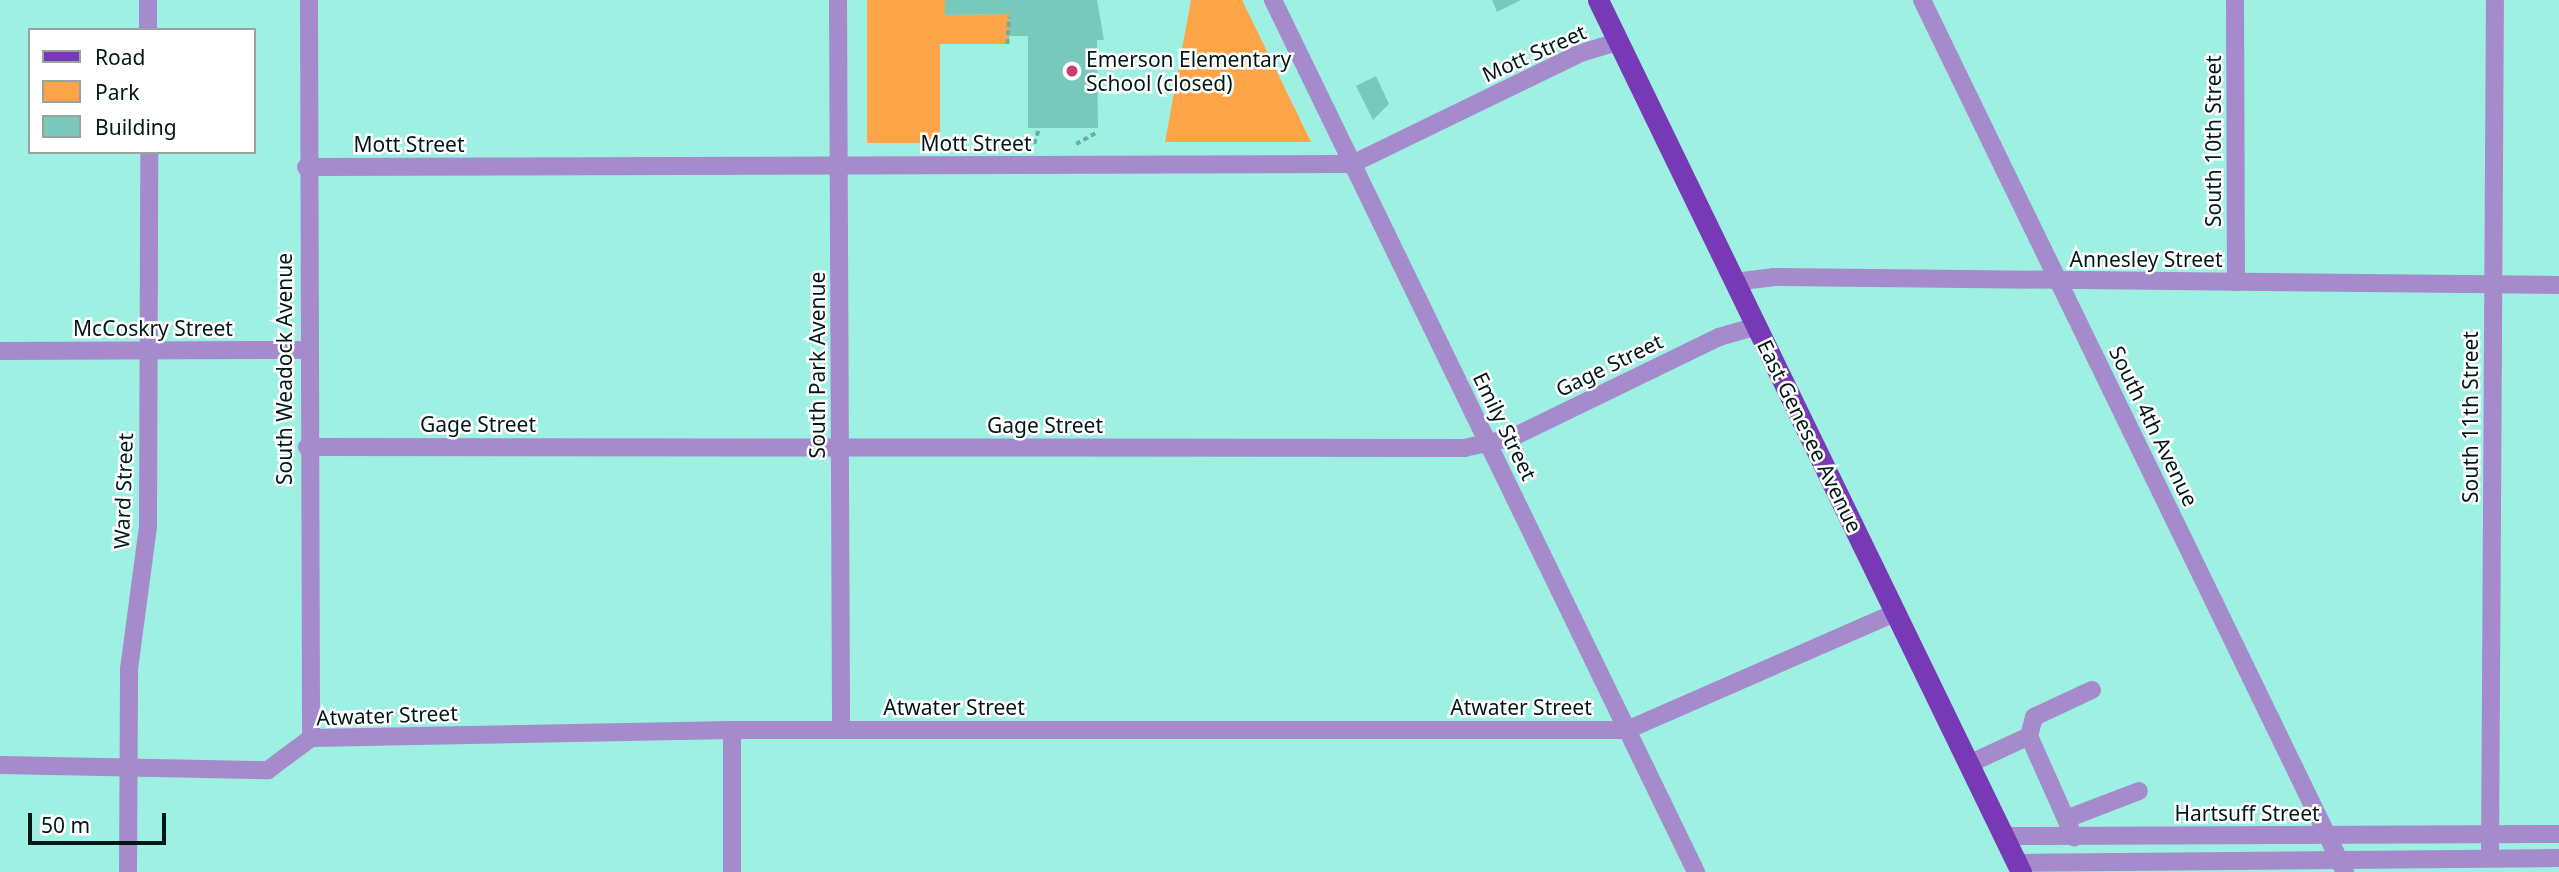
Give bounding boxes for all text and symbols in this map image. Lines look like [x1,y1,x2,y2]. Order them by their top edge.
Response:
street label: Mott Street [1478,19,1590,87]
legend [28,28,256,154]
text: Road [95,43,145,71]
place label: Emerson Elementary School (closed) [1086,46,1291,96]
street label: South 10th Street [2200,55,2226,227]
marker: Emerson Elementary School (closed) [1064,63,1080,79]
text: Park [95,78,139,106]
text: Building [95,113,177,141]
street label: Mott Street [920,130,1032,156]
street label: Mott Street [353,131,465,157]
street label: Annesley Street [2070,246,2222,272]
street label: South Weadock Avenue [271,253,297,485]
street label: South Park Avenue [804,272,830,458]
street label: McCoskry Street [73,315,233,341]
street label: Gage Street [1551,328,1667,402]
street label: South 11th Street [2457,331,2483,503]
street label: East Genesee Avenue [1752,335,1868,537]
street label: South 4th Avenue [2104,342,2204,510]
street label: Emily Street [1468,368,1542,484]
street label: Gage Street [420,411,536,437]
street label: Gage Street [987,412,1103,438]
street label: Ward Street [108,433,138,549]
street label: Atwater Street [883,694,1025,720]
street label: Atwater Street [1450,694,1592,720]
street label: Atwater Street [316,700,458,730]
scale bar [32,798,170,842]
street label: Hartsuff Street [2174,800,2320,826]
text: 50 m [41,811,90,839]

